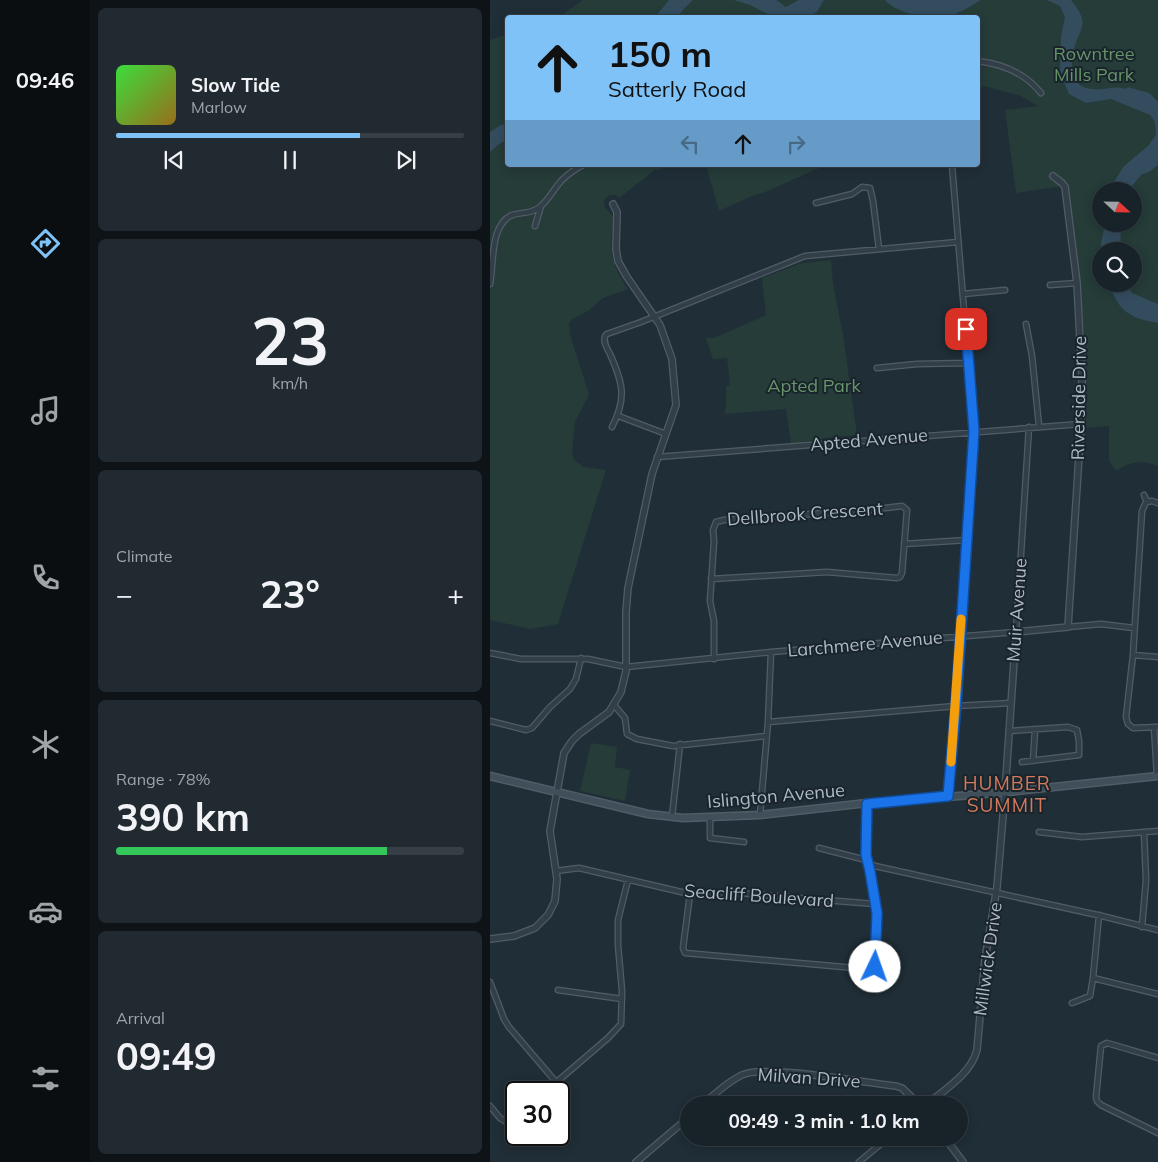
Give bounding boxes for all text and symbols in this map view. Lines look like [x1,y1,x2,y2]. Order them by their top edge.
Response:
text: 150 m [608,32,712,76]
icon: ahead [525,35,590,100]
park label: Rowntree Mills Park [1054,42,1135,86]
text: 09:46 [16,66,74,94]
text: Slow Tide [191,73,280,97]
text: Satterly Road [608,75,746,103]
text: Marlow [191,97,247,117]
icon: left [676,130,704,158]
icon: ahead [729,130,757,158]
icon: right [782,130,810,158]
icon: previous [160,146,188,174]
icon: pause [276,146,304,174]
icon: next [392,146,420,174]
north arrow [1092,182,1142,232]
map controls [1092,182,1142,292]
icon: directions [28,226,63,261]
button: search [1092,242,1142,292]
text: 23 [251,300,329,381]
pin [945,308,987,350]
icon: arrive [952,315,980,343]
street label: Riverside Drive [1066,336,1091,460]
text: km/h [272,373,308,393]
park label: Apted Park [767,374,861,397]
icon: music [28,393,63,428]
street label: Apted Avenue [809,423,929,456]
street label: Dellbrook Crescent [726,497,884,530]
text: Climate [116,546,172,566]
street label: Muir Avenue [1001,557,1032,663]
icon: phone [28,560,63,595]
text: 23° [260,570,320,618]
text: − [116,577,133,612]
text: + [447,577,464,612]
street label: Larchmere Avenue [786,625,944,662]
icon: climate [28,727,63,762]
text: Range · 78% [116,769,211,789]
district label: HUMBER SUMMIT [963,771,1051,817]
street label: Islington Avenue [706,778,846,813]
text: 390 km [116,793,250,841]
street label: Seacliff Boulevard [683,879,835,912]
icon: car [28,894,63,929]
street label: Millwick Drive [968,901,1007,1017]
position arrow [848,940,900,992]
text: Arrival [116,1008,165,1028]
text: 09:49 [116,1032,217,1080]
icon: filters [28,1061,63,1096]
street label: Milvan Drive [757,1062,861,1093]
speed limit sign: 30 [505,1081,570,1146]
text: 09:49 · 3 min · 1.0 km [728,1109,920,1133]

